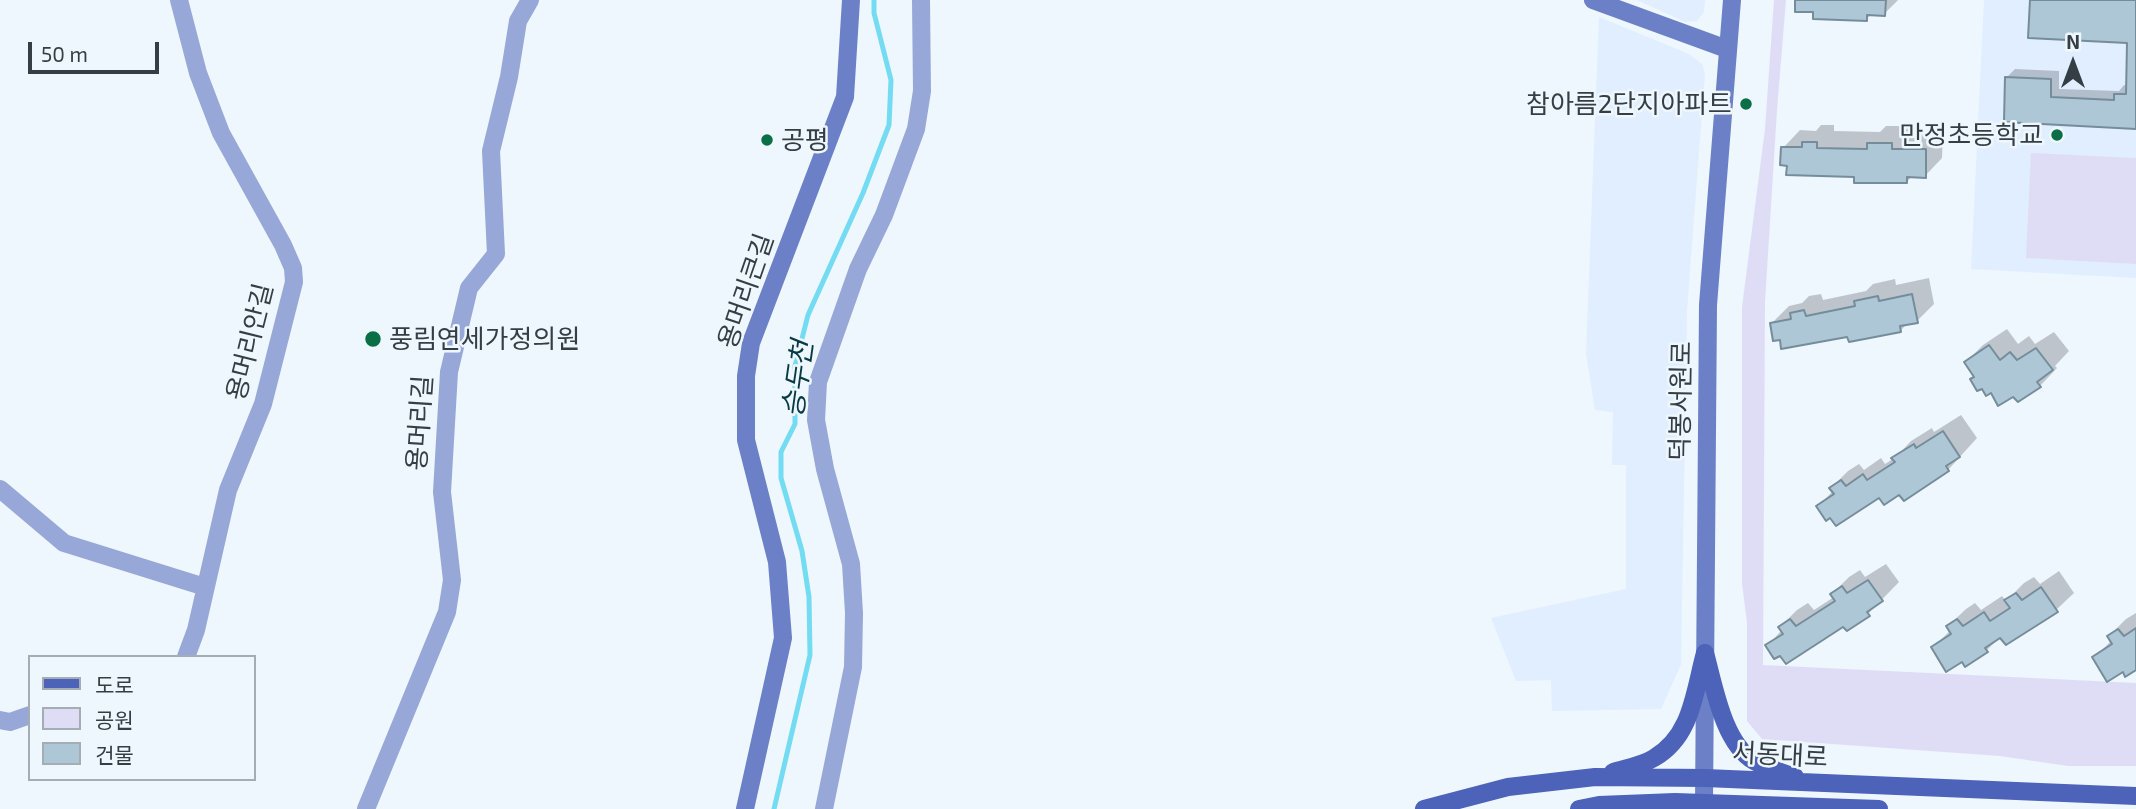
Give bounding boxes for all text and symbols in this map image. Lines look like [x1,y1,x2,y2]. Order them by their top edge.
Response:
scale bar [32,28,163,72]
north arrow [2038,28,2108,98]
text: N [2066,30,2080,53]
text: 50 m [41,41,88,66]
place label: 참아름2단지아파트 [1526,88,1732,120]
marker: 참아름2단지아파트 [1738,96,1754,112]
place label: 만정초등학교 [1899,119,2043,151]
place label: 공평 [781,124,829,156]
marker: 만정초등학교 [2049,127,2065,143]
marker: 공평 [759,132,775,148]
street label: 용머리큰길 [712,229,780,353]
street label: 용머리안길 [220,280,280,404]
place label: 풍림연세가정의원 [389,323,580,355]
marker: 풍림연세가정의원 [363,329,383,349]
water label: 승두천 [776,338,820,420]
street label: 덕봉서원로 [1664,341,1698,461]
street label: 용머리길 [401,374,439,472]
legend [28,655,256,781]
text: 도로 [95,672,134,697]
text: 공원 [95,707,134,732]
street label: 서동대로 [1731,737,1829,773]
text: 건물 [95,742,134,767]

